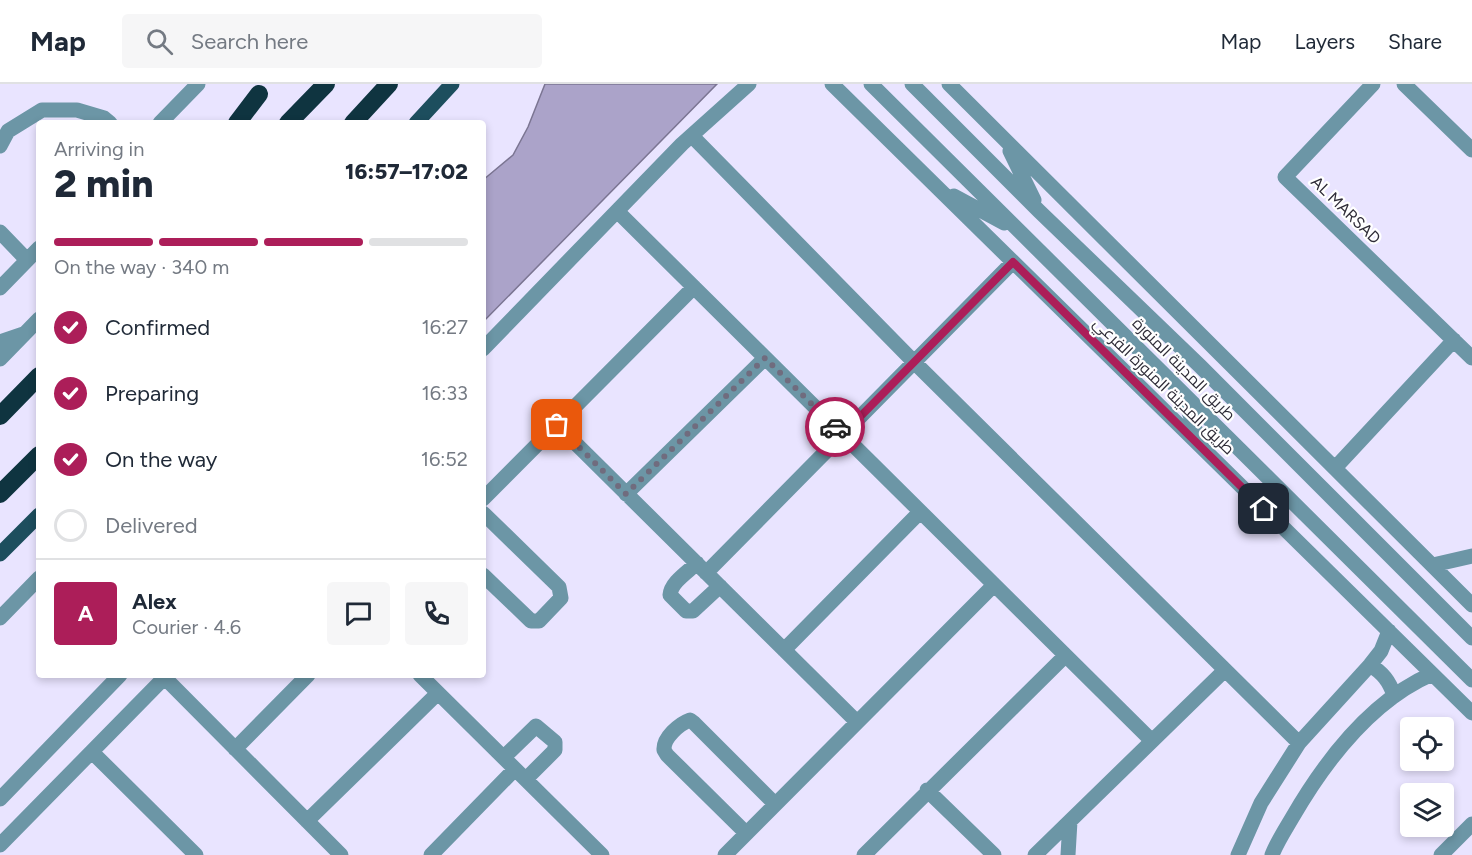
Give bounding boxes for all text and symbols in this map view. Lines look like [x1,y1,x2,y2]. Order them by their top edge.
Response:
search box [122,14,542,68]
text: Map [30,24,86,58]
icon: search [143,25,176,58]
text: Search here [191,28,308,55]
text: Map [1221,29,1261,54]
text: Layers [1294,29,1355,54]
text: Share [1388,29,1442,54]
text: Arriving in [54,137,144,161]
text: 16:57–17:02 [345,158,468,185]
text: 2 min [54,160,154,207]
street label: AL MARSAD [1307,172,1385,248]
text: On the way · 340 m [54,255,229,279]
icon: check [54,311,87,344]
street label: طريق المدينة المنورة الفرعي [1087,313,1239,461]
text: Confirmed [105,314,210,341]
street label: طريق المدينة المنورة [1128,314,1239,425]
text: 16:27 [421,315,468,339]
icon: check [54,377,87,410]
text: Preparing [105,380,199,407]
text: 16:33 [422,381,468,405]
courier [805,397,865,457]
pin [531,399,582,450]
icon: bag [540,408,573,441]
icon: car [819,411,852,444]
icon: check [54,443,87,476]
text: On the way [105,446,217,473]
text: 16:52 [421,447,468,471]
pin [1238,483,1289,534]
icon: home [1247,492,1280,525]
text: Delivered [105,512,198,539]
button: chat [327,582,390,645]
button: phone [405,582,468,645]
text: Alex [132,588,177,615]
text: A [78,600,93,627]
text: Courier · 4.6 [132,615,241,639]
map controls [1400,717,1454,837]
button: locate [1400,717,1454,771]
button: layers [1400,783,1454,837]

